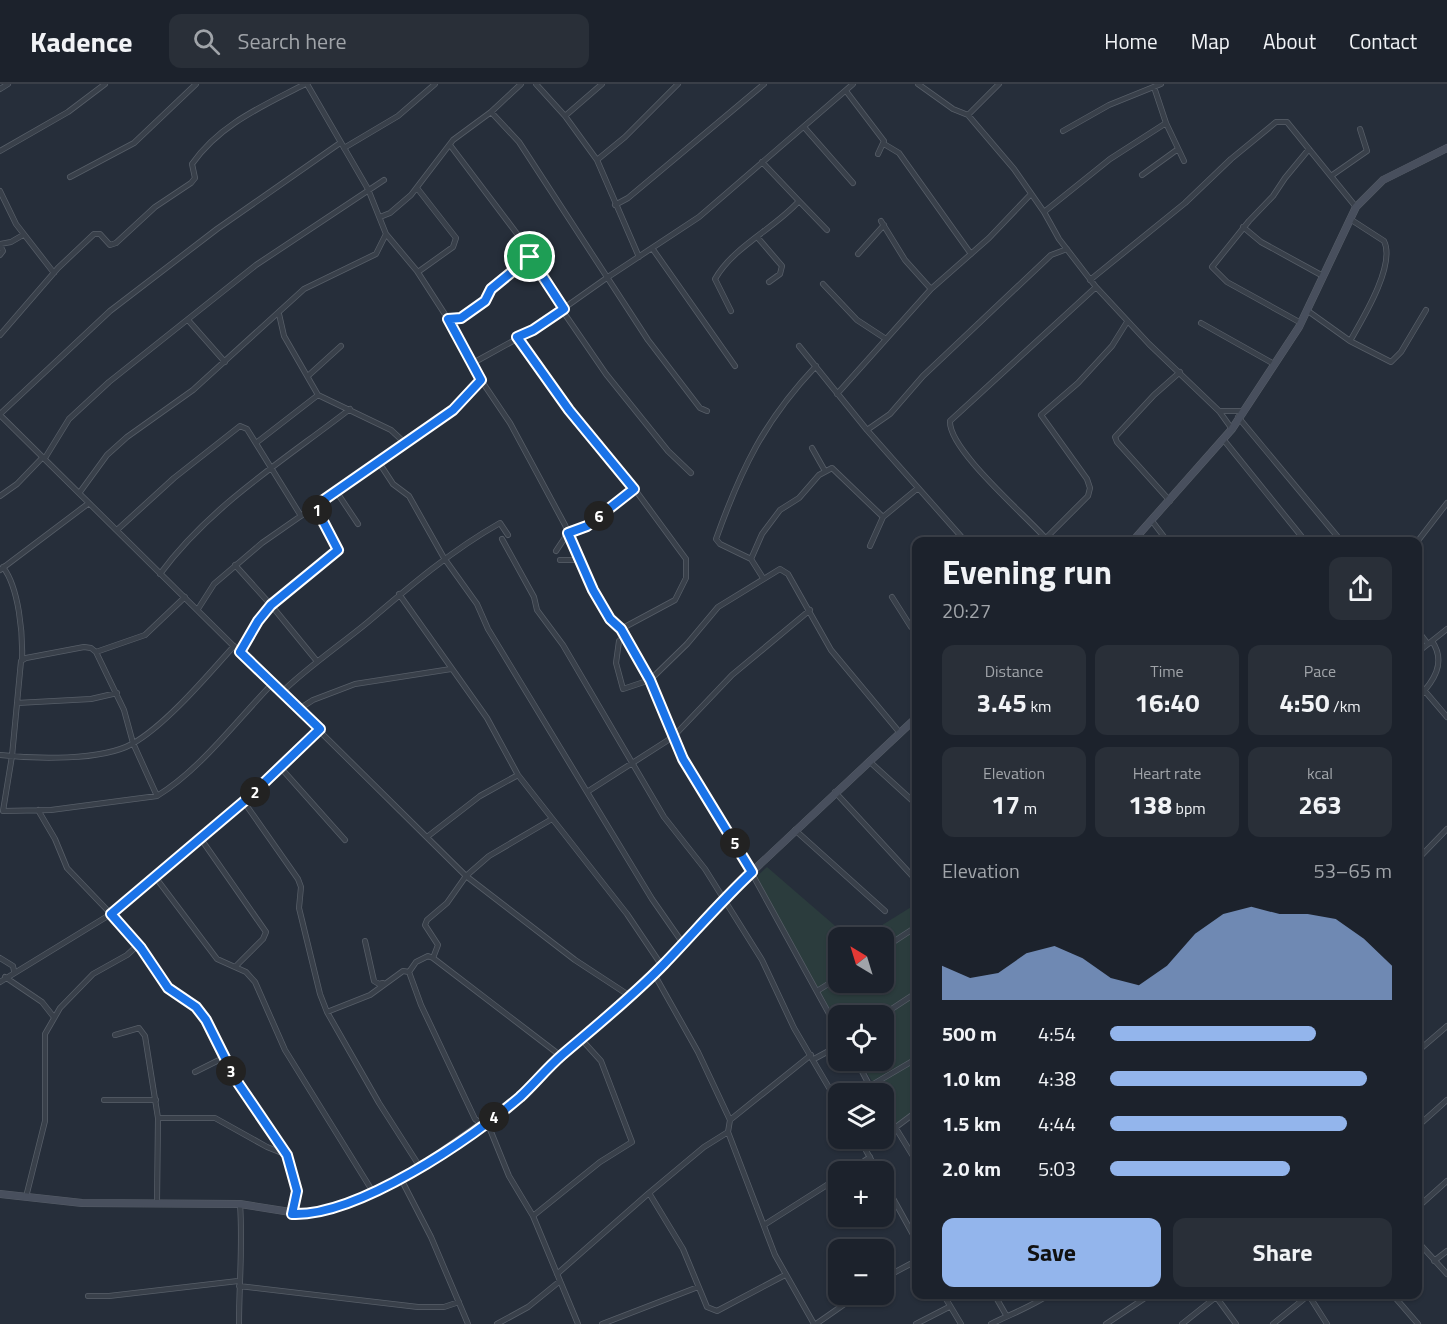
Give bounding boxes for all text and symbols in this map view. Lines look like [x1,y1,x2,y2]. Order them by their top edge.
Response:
search box [169,14,589,68]
text: Kadence [30,20,133,63]
text: Search here [238,24,347,58]
icon: search [190,25,223,58]
text: Home [1104,25,1158,57]
text: Map [1191,25,1230,57]
text: About [1263,25,1316,57]
text: Contact [1349,25,1417,57]
pin [504,231,555,282]
icon: arrive [513,240,546,273]
pin: 1 [302,495,332,525]
text: 1 [313,498,321,522]
pin: 6 [584,501,614,531]
text: 6 [595,504,603,528]
text: Evening run [942,547,1112,597]
button: share [1329,557,1392,620]
text: 20:27 [942,595,991,626]
text: Distance [985,659,1043,683]
text: Time [1150,659,1184,683]
text: Pace [1304,659,1336,683]
text: 3.45 [977,683,1027,722]
text: 16:40 [1135,683,1199,722]
text: 4:50 [1279,683,1330,722]
text: km [1027,694,1051,718]
text: /km [1330,694,1361,718]
text: Elevation [983,761,1045,785]
text: Heart rate [1133,761,1201,785]
text: kcal [1307,761,1333,785]
pin: 2 [240,777,270,807]
text: 2 [251,780,259,804]
text: 17 [991,785,1020,824]
text: 138 [1128,785,1172,824]
text: 263 [1298,785,1342,824]
text: m [1020,796,1037,820]
text: bpm [1172,796,1206,820]
pin: 5 [720,828,750,858]
text: 5 [731,831,739,855]
text: Elevation [942,855,1020,886]
text: 53–65 m [1313,855,1392,886]
north arrow [828,927,894,993]
map controls [828,927,894,1305]
button: locate [828,1005,894,1071]
text: 500 m [942,1018,997,1049]
text: 4:54 [1038,1018,1076,1049]
pin: 3 [216,1056,246,1086]
text: 3 [227,1059,235,1083]
text: 1.0 km [942,1063,1001,1094]
text: 4:38 [1038,1063,1076,1094]
button: layers [828,1083,894,1149]
pin: 4 [479,1102,509,1132]
text: 4 [490,1105,498,1129]
text: 1.5 km [942,1108,1001,1139]
text: 4:44 [1038,1108,1076,1139]
text: 2.0 km [942,1153,1001,1184]
text: 5:03 [1038,1153,1076,1184]
button: + [828,1161,894,1227]
button: Save [942,1218,1161,1287]
button: Share [1173,1218,1392,1287]
button: − [828,1239,894,1305]

